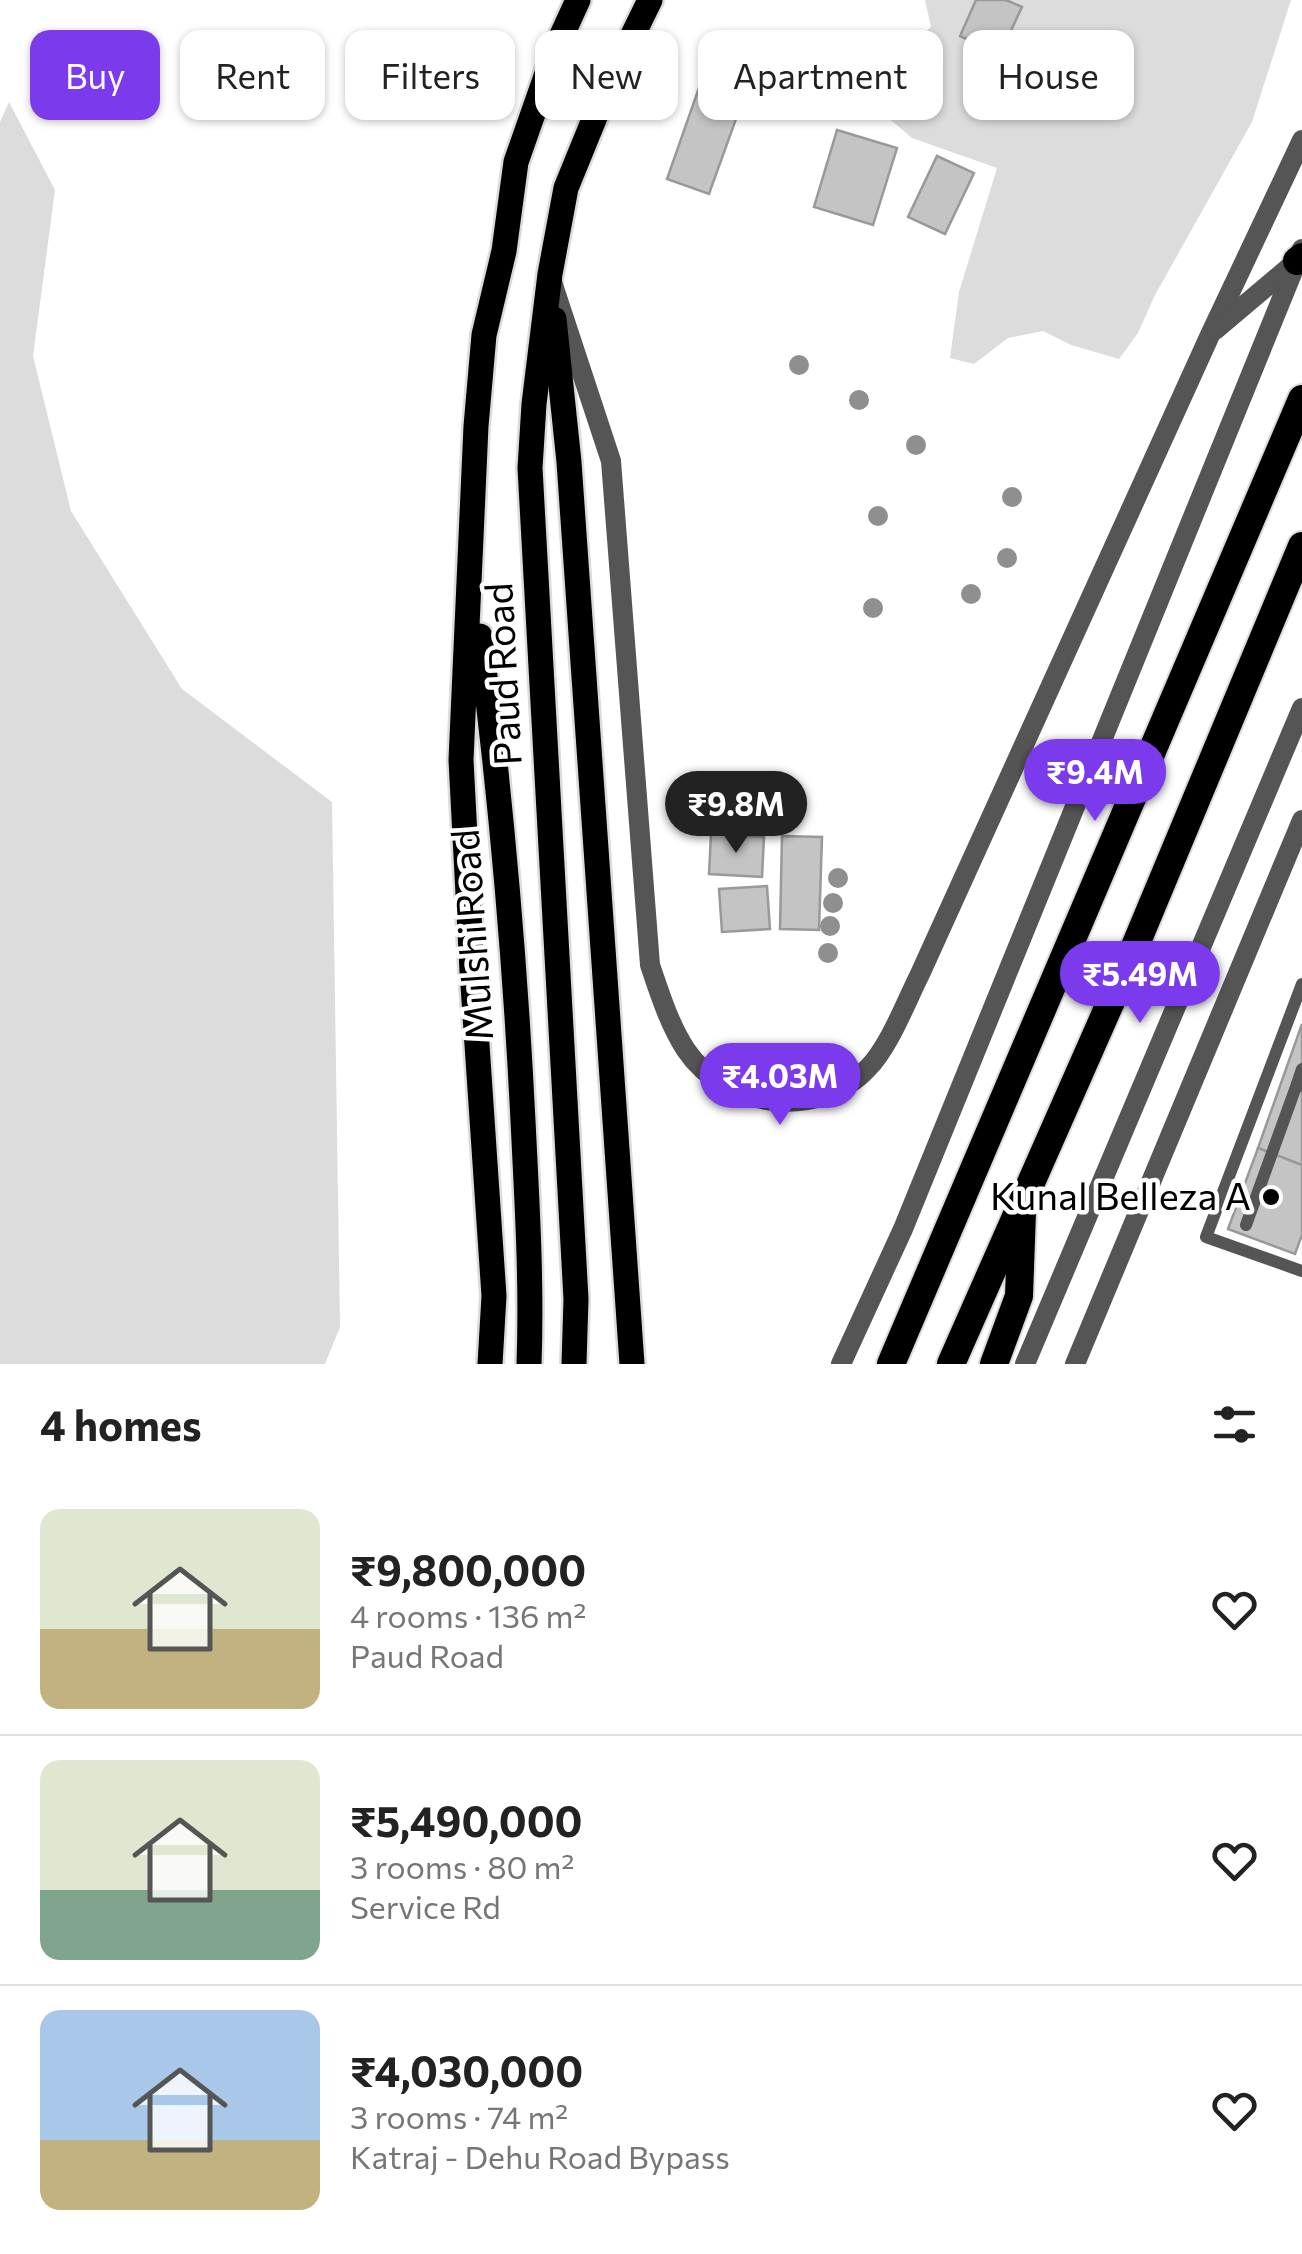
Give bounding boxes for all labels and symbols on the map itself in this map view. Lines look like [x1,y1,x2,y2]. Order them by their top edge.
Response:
street label: Paud Road [473,582,530,767]
pin: ₹9.4M [1025,739,1165,824]
pin: ₹9.8M [666,771,806,856]
street label: Mulshi Road [440,828,501,1043]
pin: ₹5.49M [1059,941,1221,1026]
pin: ₹4.03M [699,1043,861,1128]
place label: Kunal Belleza A [990,1171,1251,1218]
marker: Kunal Belleza A [1260,1186,1282,1208]

